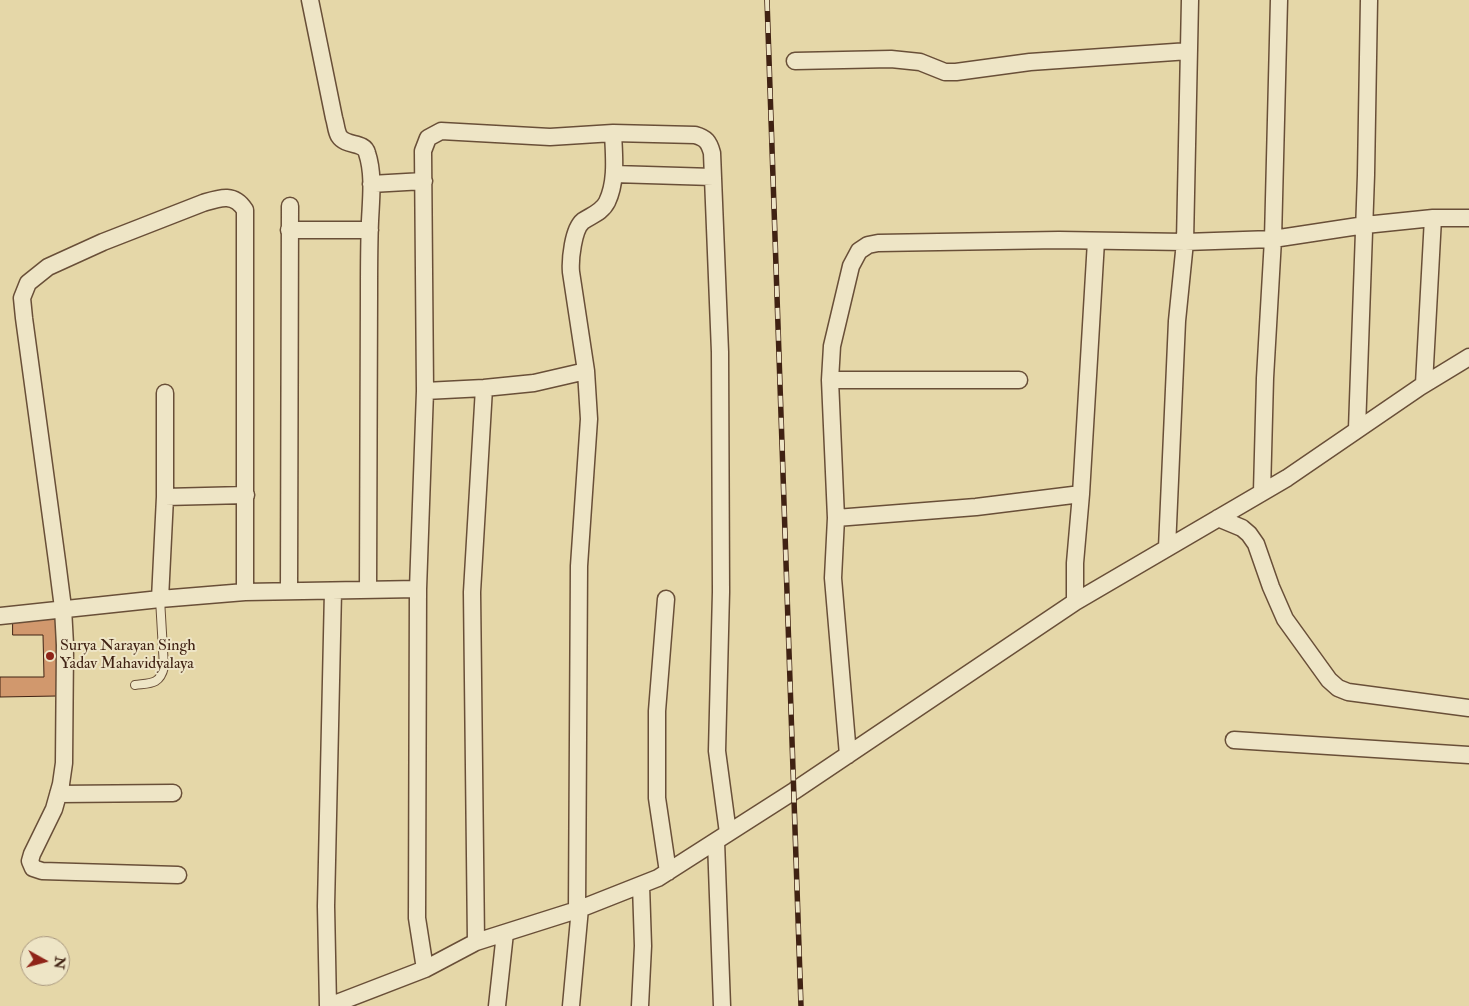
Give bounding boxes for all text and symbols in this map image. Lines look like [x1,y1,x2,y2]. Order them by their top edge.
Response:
place label: Surya Narayan Singh Yadav Mahavidyalaya [60,637,196,675]
marker: Surya Narayan Singh Yadav Mahavidyalaya [44,650,56,662]
north arrow [20,936,70,986]
text: N [50,955,69,970]

